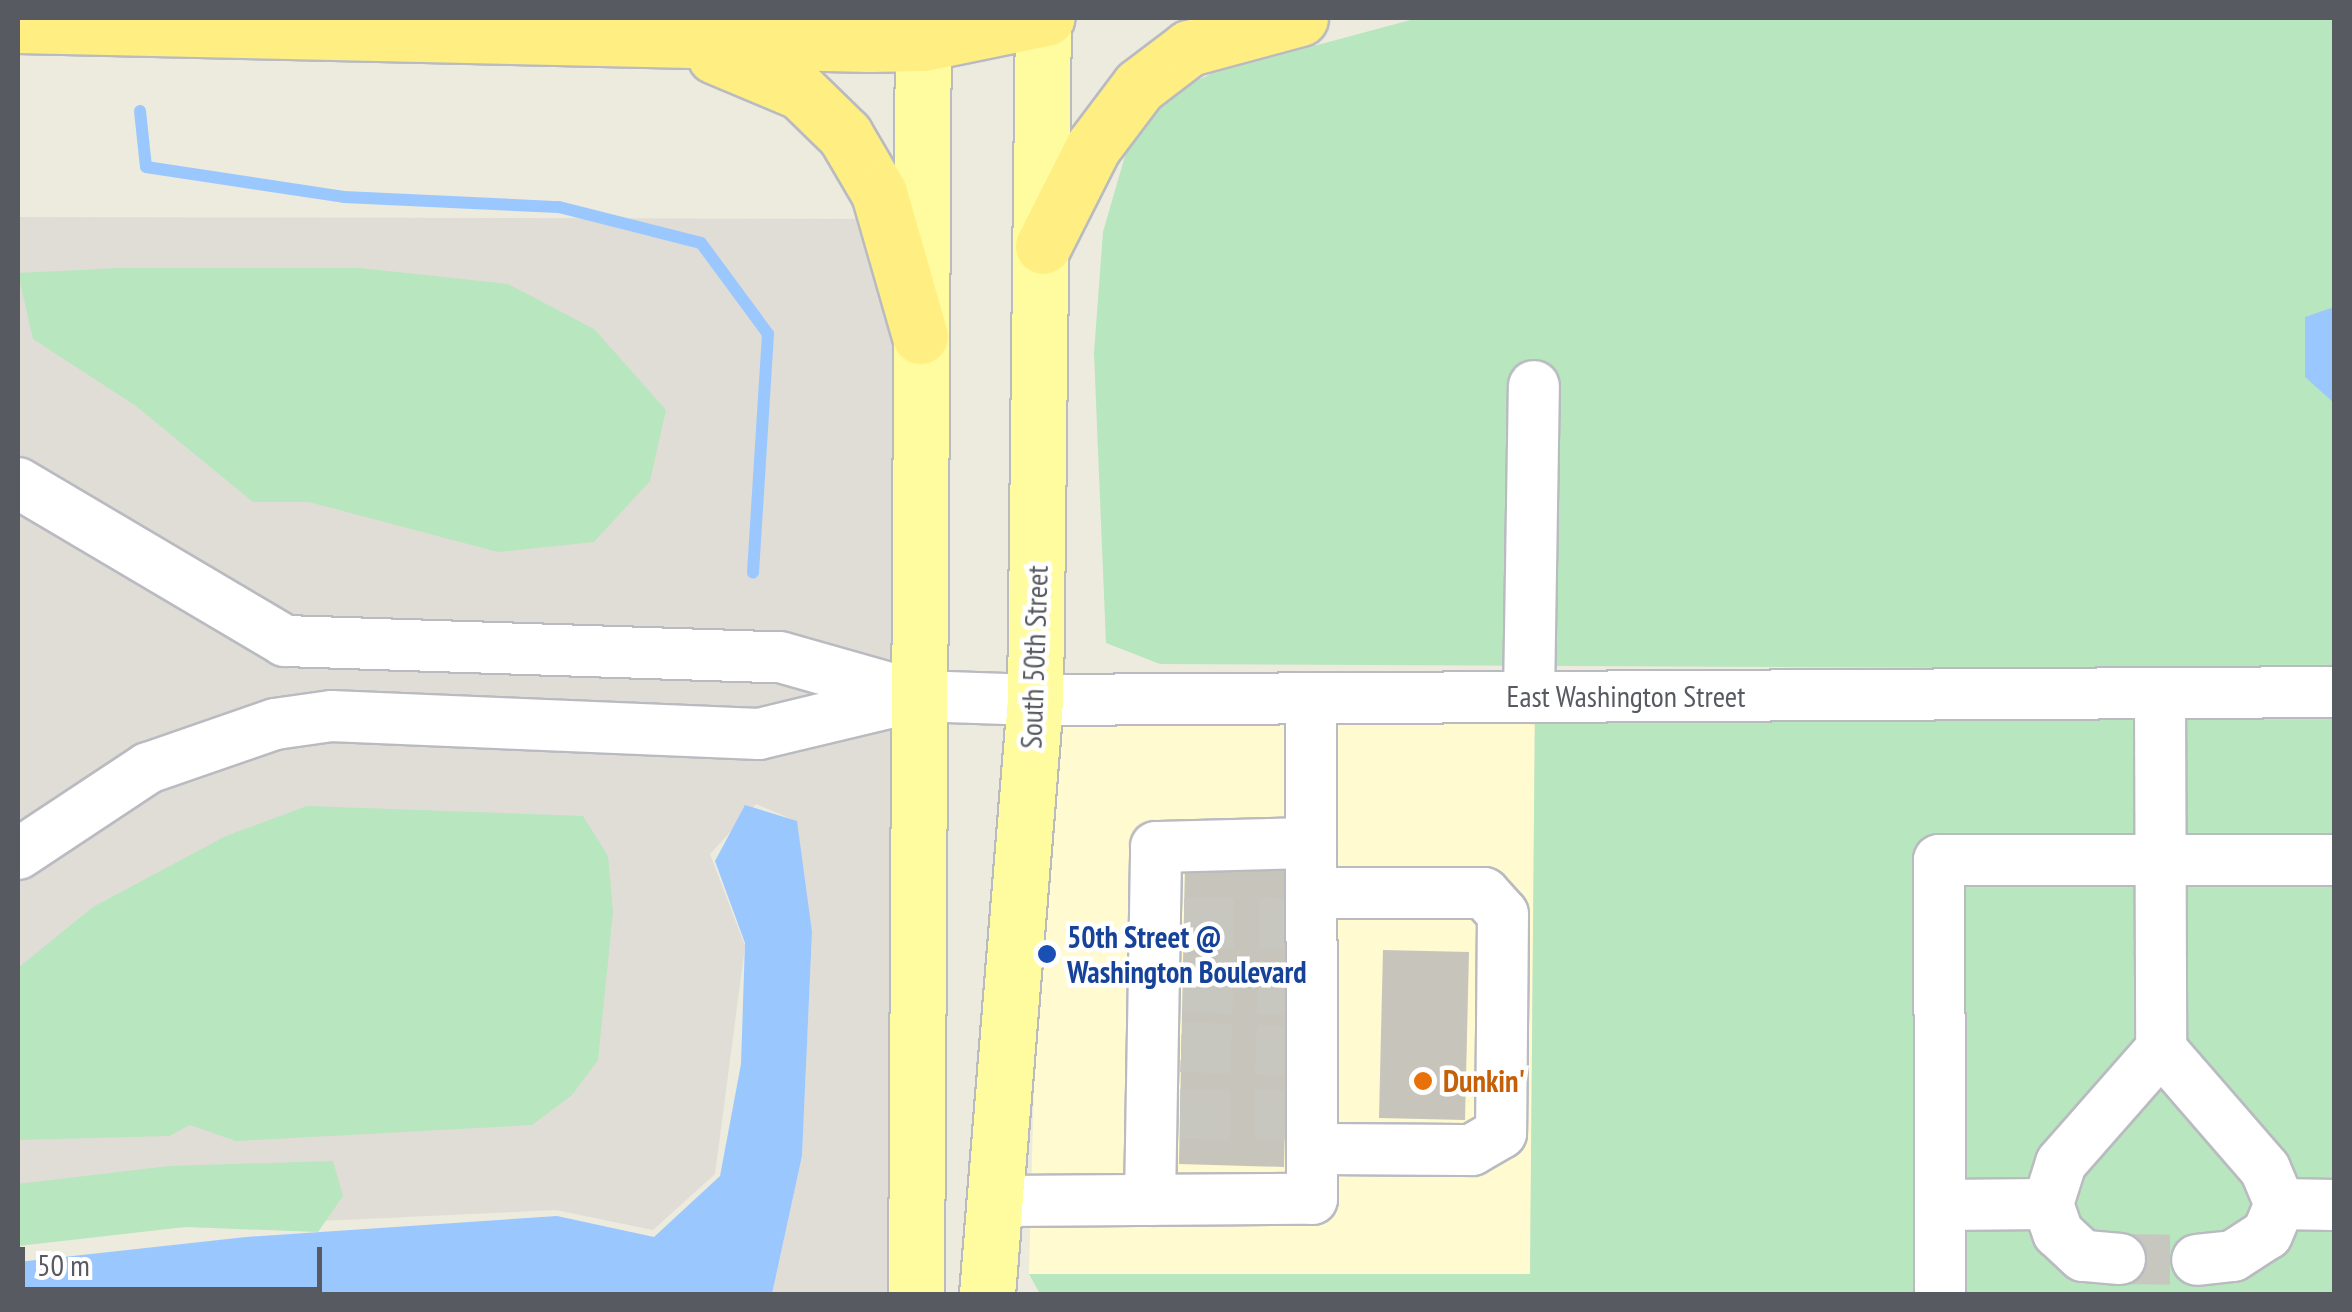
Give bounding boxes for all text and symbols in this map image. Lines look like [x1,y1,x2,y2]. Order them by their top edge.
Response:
street label: South 50th Street [1013,565,1055,749]
street label: East Washington Street [1506,678,1746,714]
place label: 50th Street @ Washington Boulevard [1067,919,1307,990]
marker: 50th Street @ Washington Boulevard [1036,943,1058,965]
place label: Dunkin' [1443,1063,1525,1099]
marker: Dunkin' [1412,1070,1434,1092]
scale bar [25,1227,328,1289]
text: 50 m [37,1245,90,1284]

